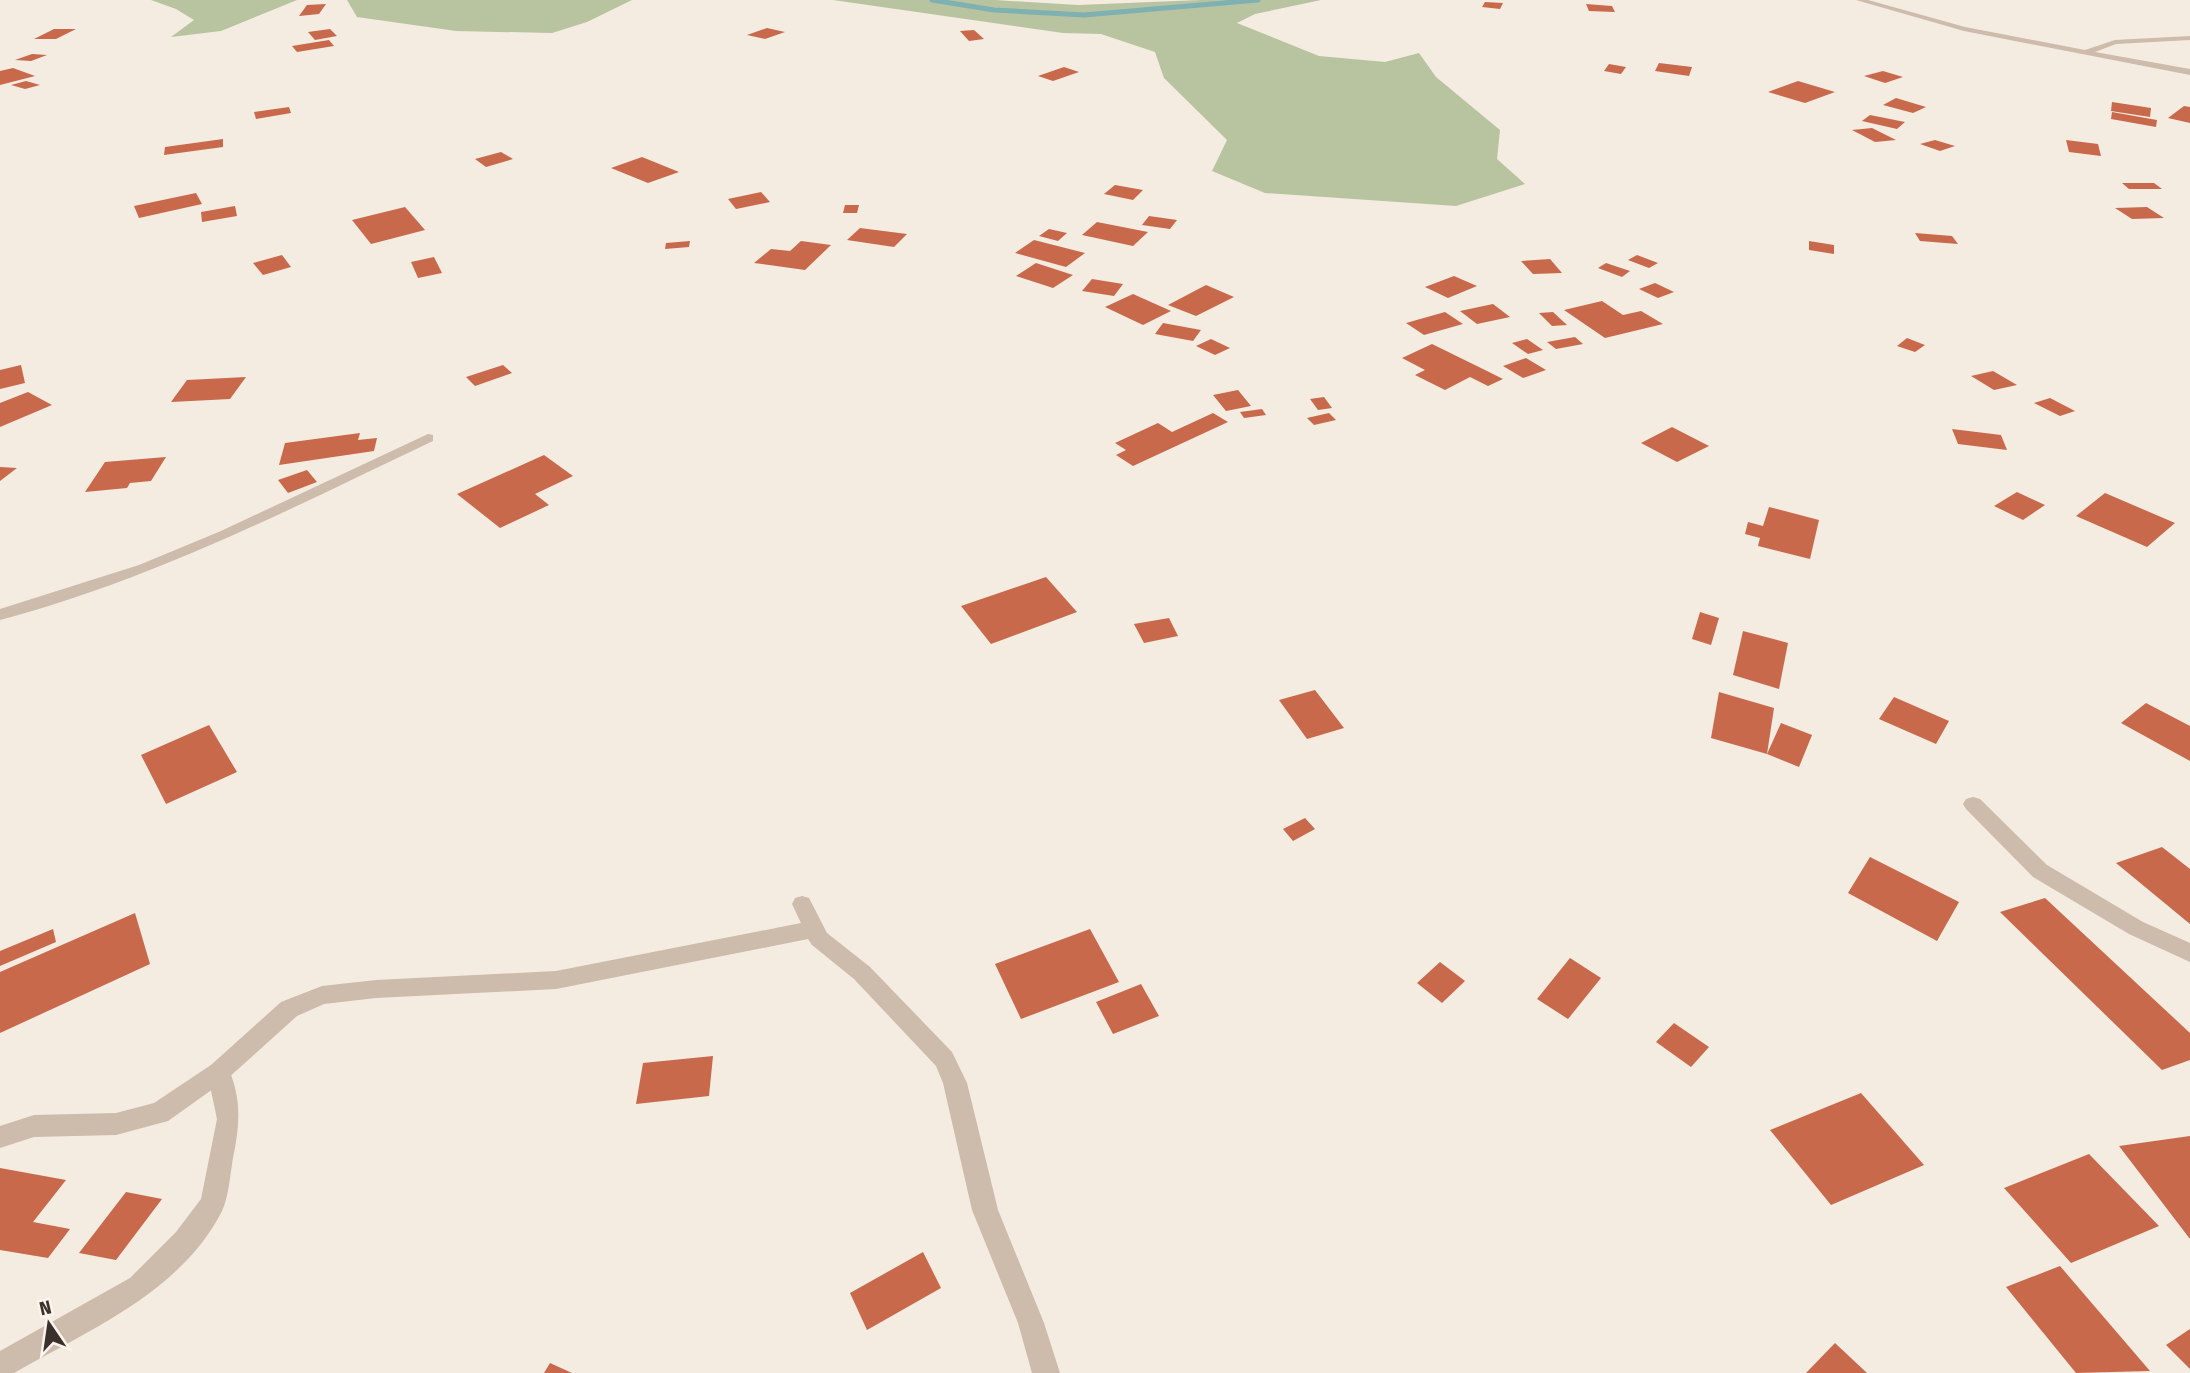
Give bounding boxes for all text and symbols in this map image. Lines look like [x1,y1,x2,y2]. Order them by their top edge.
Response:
north arrow [14,1289,84,1359]
text: N [37,1295,53,1320]

